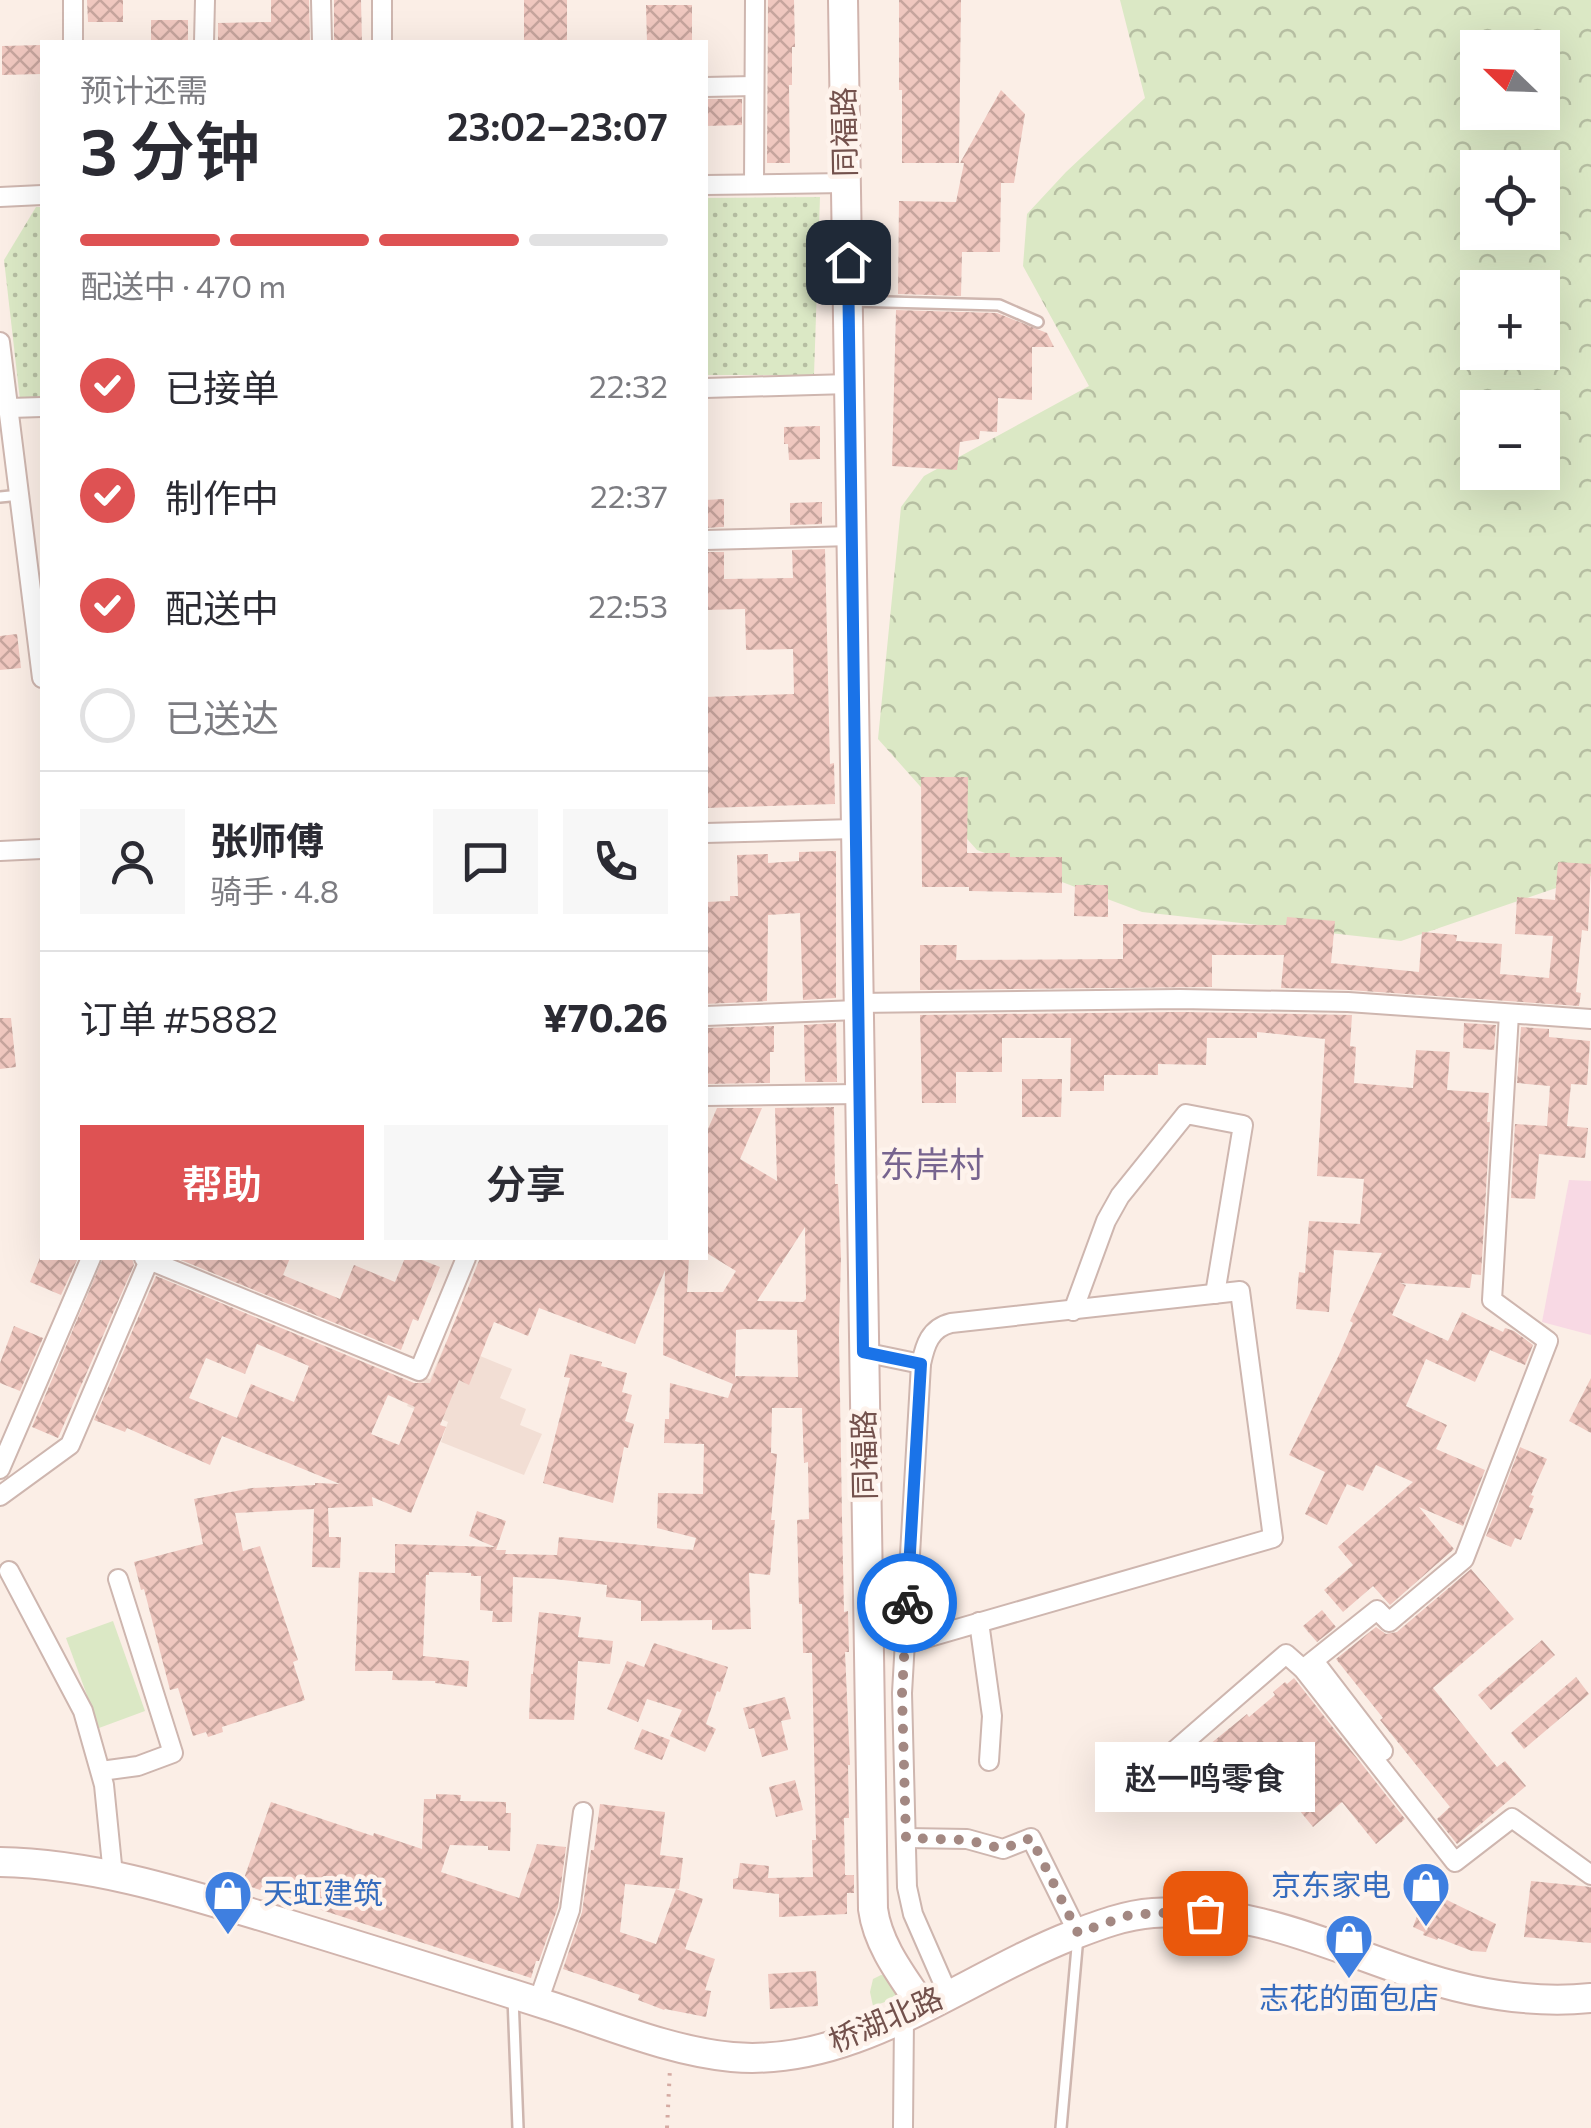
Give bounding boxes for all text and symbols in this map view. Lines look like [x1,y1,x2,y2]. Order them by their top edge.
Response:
north arrow [1460,30,1560,130]
map controls [1460,30,1560,490]
text: 预计还需 [80,69,208,109]
street label: 同福路 [823,87,862,177]
text: 23:02–23:07 [447,102,668,149]
text: 3 分钟 [80,109,260,188]
button: locate [1460,150,1560,250]
pin [806,220,891,305]
icon: home [821,235,876,290]
text: 配送中 · 470 m [80,265,286,305]
button: + [1460,270,1560,370]
icon: check [80,358,135,413]
text: 已接单 [165,363,279,410]
text: 22:32 [589,365,668,405]
button: − [1460,390,1560,490]
icon: check [80,468,135,523]
text: 制作中 [165,473,279,520]
text: 22:37 [590,475,668,515]
icon: check [80,578,135,633]
text: 配送中 [165,583,279,630]
text: 22:53 [588,585,668,625]
text: 已送达 [165,693,279,740]
button: person [80,809,185,914]
button: chat [433,809,538,914]
button: phone [563,809,668,914]
text: 张师傅 [210,816,324,863]
text: 骑手 · 4.8 [210,870,339,910]
text: ¥70.26 [543,993,668,1040]
text: 订单 #5882 [80,994,278,1041]
button: 帮助 [80,1125,364,1240]
button: 分享 [384,1125,668,1240]
district label: 东岸村 [879,1141,985,1184]
street label: 同福路 [843,1410,882,1500]
courier [857,1553,957,1653]
icon: bike [880,1576,935,1631]
callout: 赵一鸣零食 [1095,1743,1315,1813]
text: 赵一鸣零食 [1125,1757,1285,1797]
shop icon: 京东家电 [1400,1860,1452,1928]
place label: 京东家电 [1271,1865,1391,1902]
shop icon: 天虹建筑 [202,1868,254,1936]
pin [1163,1871,1248,1956]
place label: 天虹建筑 [263,1873,383,1910]
icon: bag [1178,1886,1233,1941]
shop icon: 志花的面包店 [1323,1912,1375,1980]
street label: 桥湖北路 [823,1977,947,2058]
place label: 志花的面包店 [1259,1978,1439,2015]

